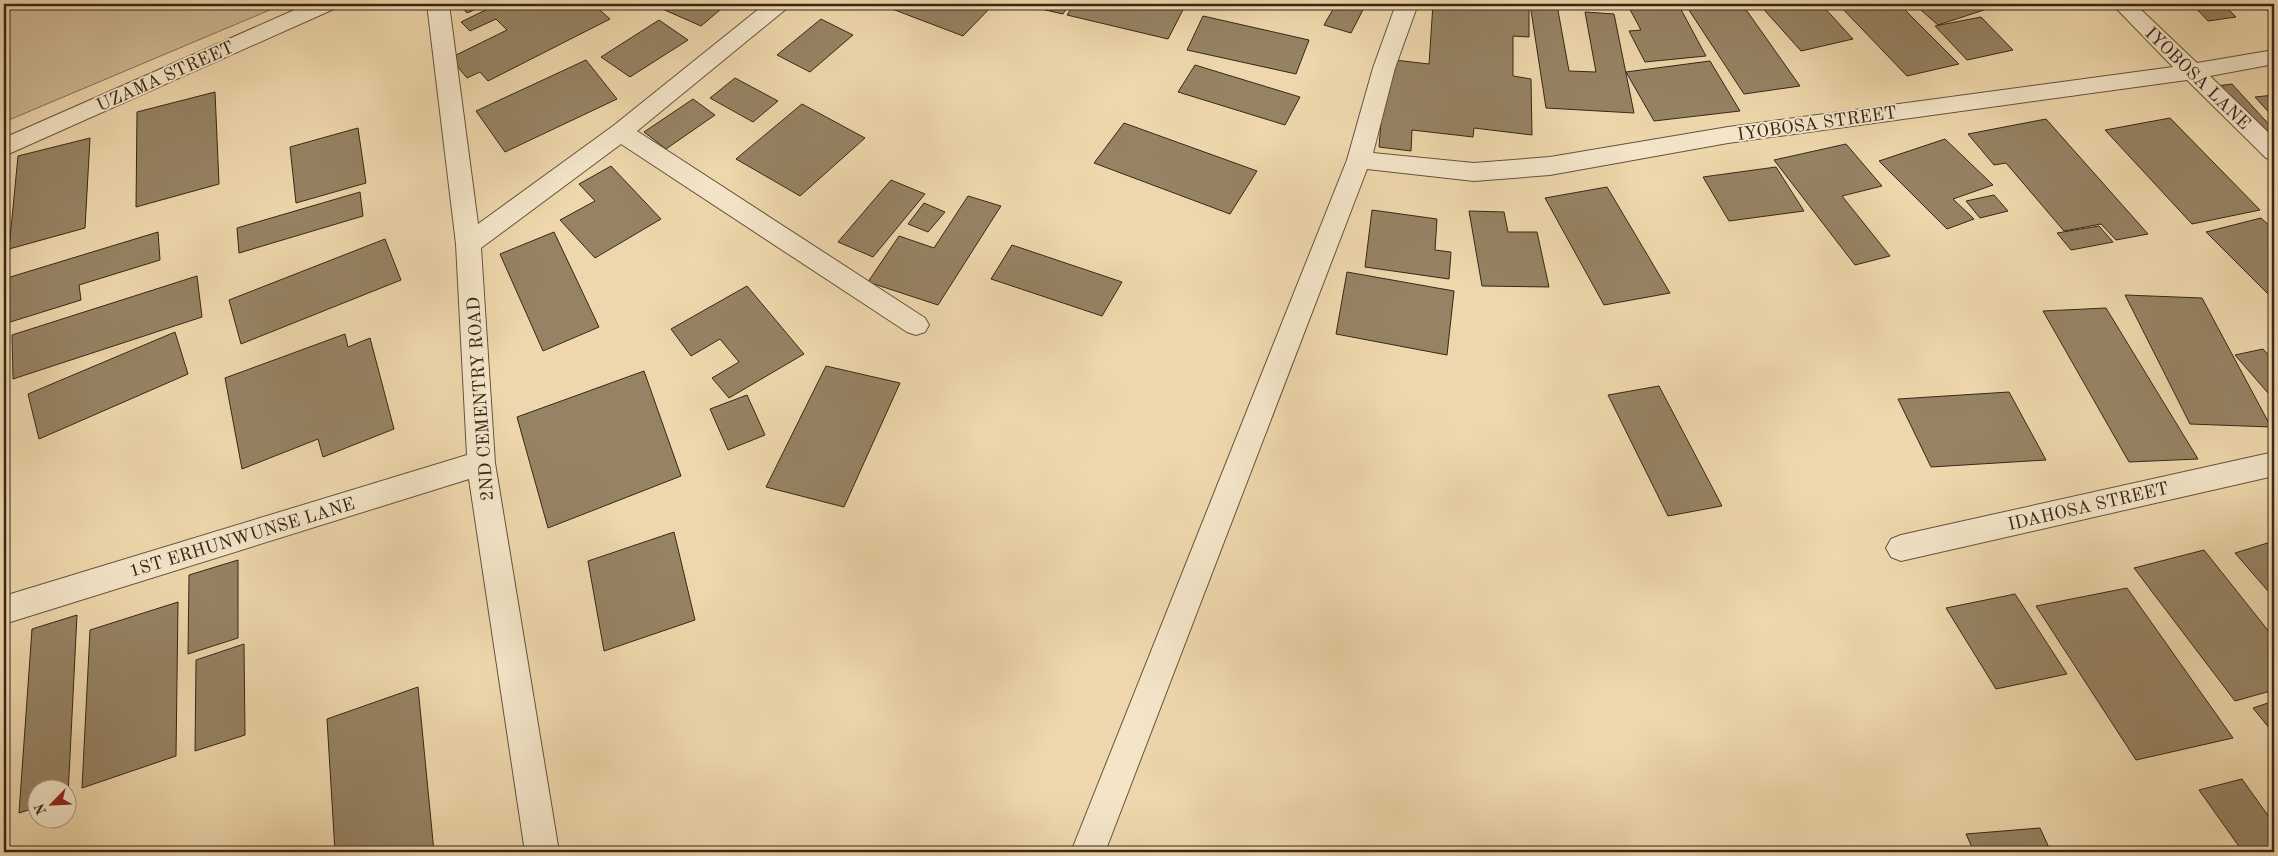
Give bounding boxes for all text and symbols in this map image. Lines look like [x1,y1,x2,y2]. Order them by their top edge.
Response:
street label: IYOBOSA LANE [2141,24,2253,133]
street label: UZAMA STREET [94,39,237,115]
street label: IYOBOSA STREET [1736,104,1898,144]
street label: 2ND CEMENTRY ROAD [465,296,497,502]
street label: IDAHOSA STREET [2006,480,2170,534]
street label: 1ST ERHUNWUNSE LANE [127,495,357,581]
north arrow [28,778,78,828]
text: N [32,801,50,817]

